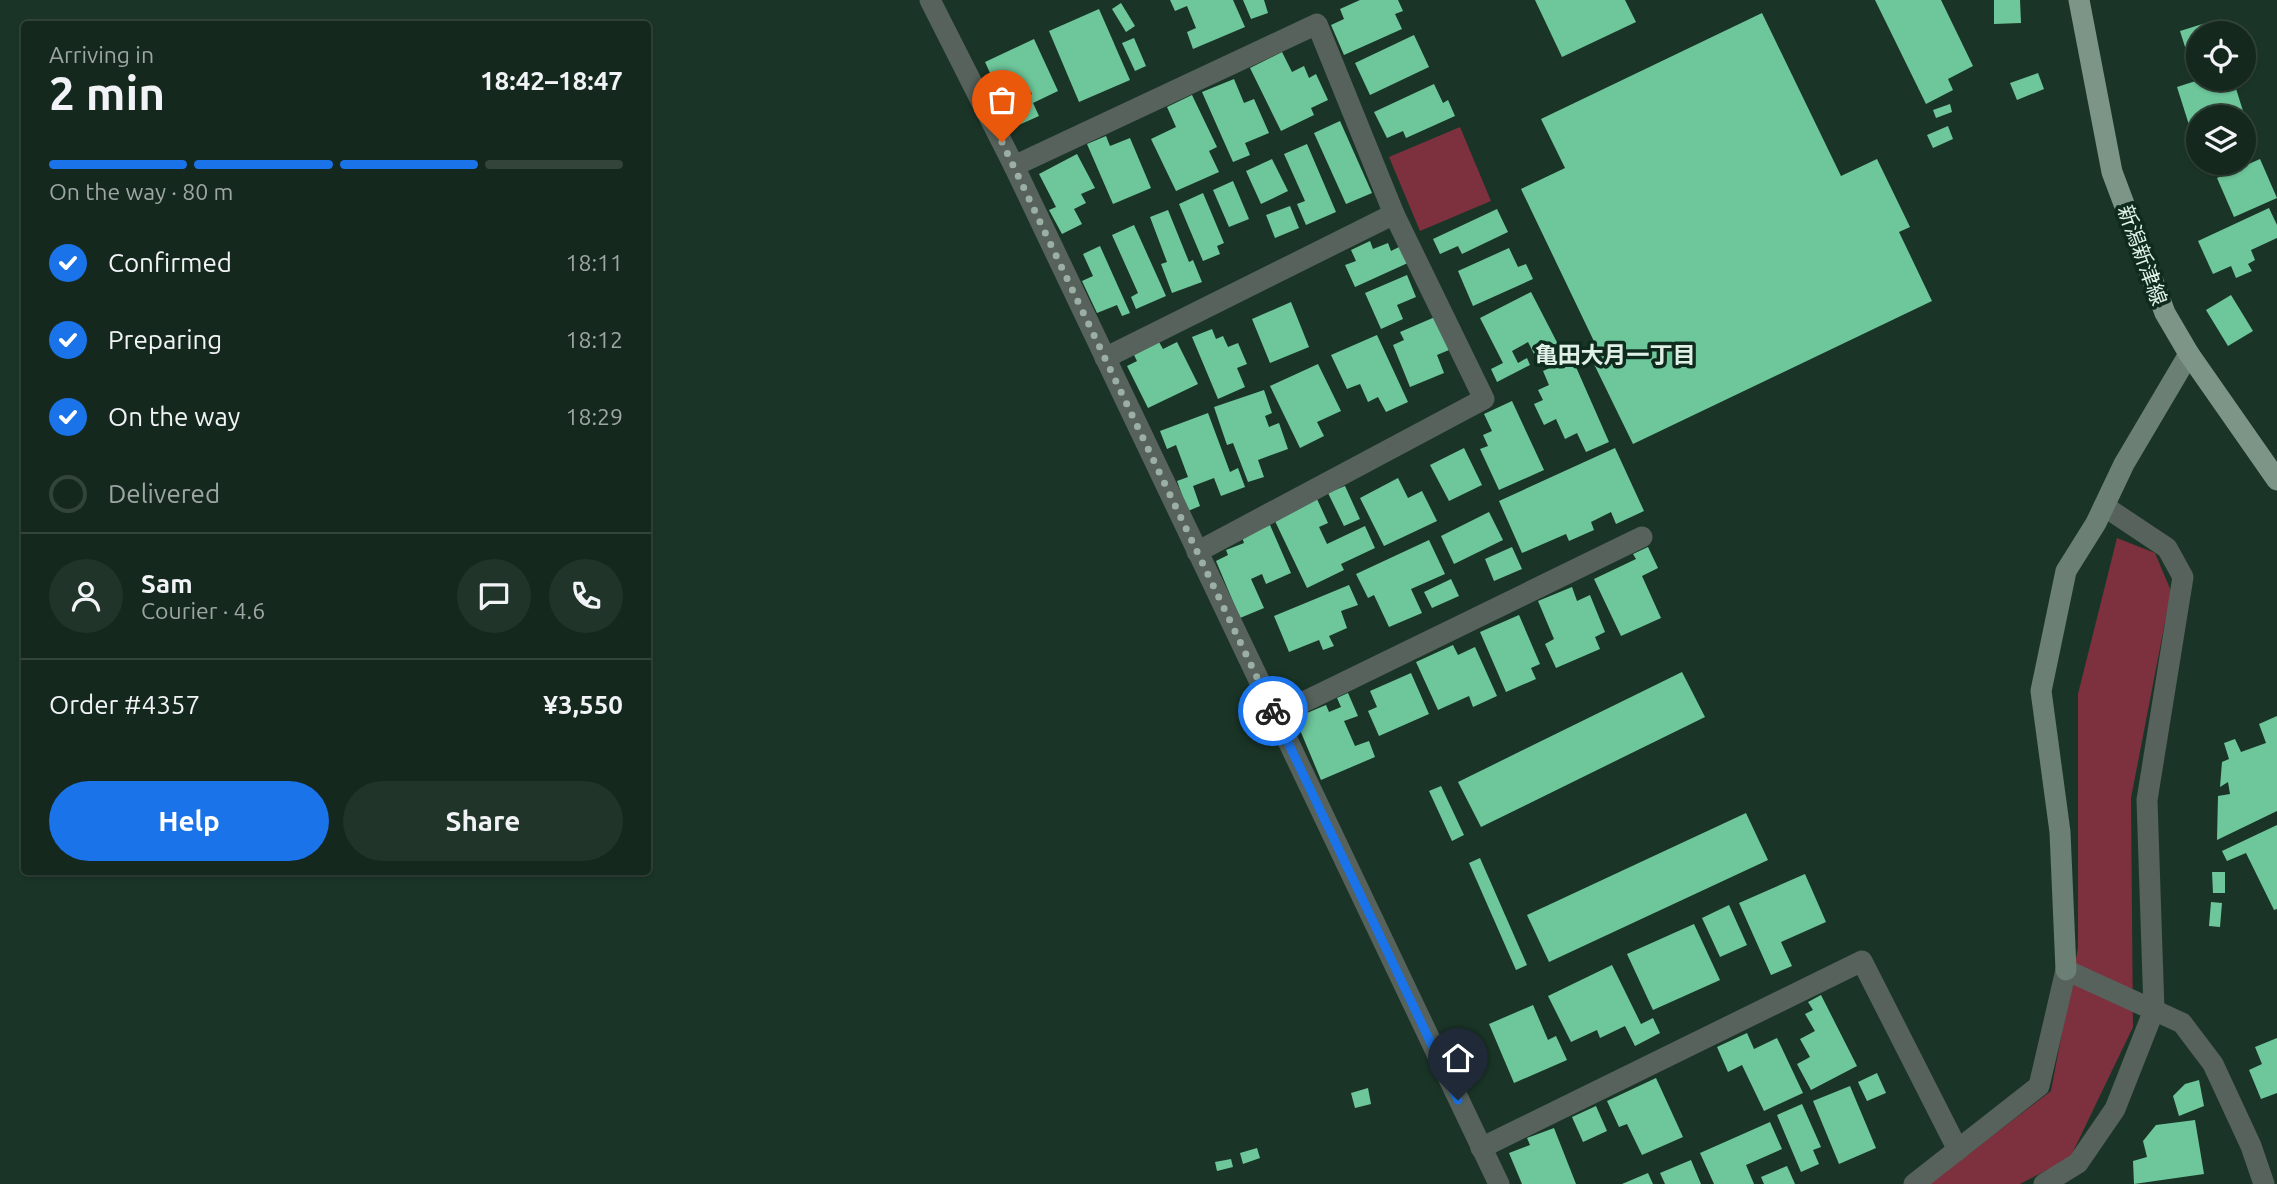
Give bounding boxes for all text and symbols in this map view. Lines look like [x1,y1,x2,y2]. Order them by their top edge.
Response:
map controls [2186,21,2256,175]
button: locate [2186,21,2256,91]
text: Arriving in [49,42,154,67]
text: 18:42–18:47 [480,66,623,95]
text: 2 min [49,67,165,119]
pin [972,70,1032,142]
icon: bag [983,81,1021,119]
button: layers [2186,105,2256,175]
text: On the way · 80 m [49,179,233,204]
street label: 新潟新津線 [2114,202,2172,308]
icon: check [49,244,87,282]
text: Confirmed [108,248,232,277]
text: 18:11 [565,250,623,275]
icon: check [49,321,87,359]
text: Preparing [108,325,222,354]
text: 18:12 [565,327,623,352]
district label: 亀田大月一丁目 [1535,342,1696,367]
icon: check [49,398,87,436]
text: On the way [108,402,240,431]
text: 18:29 [565,404,623,429]
text: Delivered [108,479,220,508]
button: person [49,559,123,633]
button: chat [457,559,531,633]
button: phone [549,559,623,633]
text: Sam [141,569,193,598]
text: Courier · 4.6 [141,598,265,623]
courier [1238,676,1308,746]
text: Order #4357 [49,690,200,719]
text: ¥3,550 [543,690,623,719]
icon: bike [1254,692,1292,730]
button: Help [49,781,329,861]
button: Share [343,781,623,861]
pin [1428,1028,1488,1100]
icon: home [1439,1039,1477,1077]

